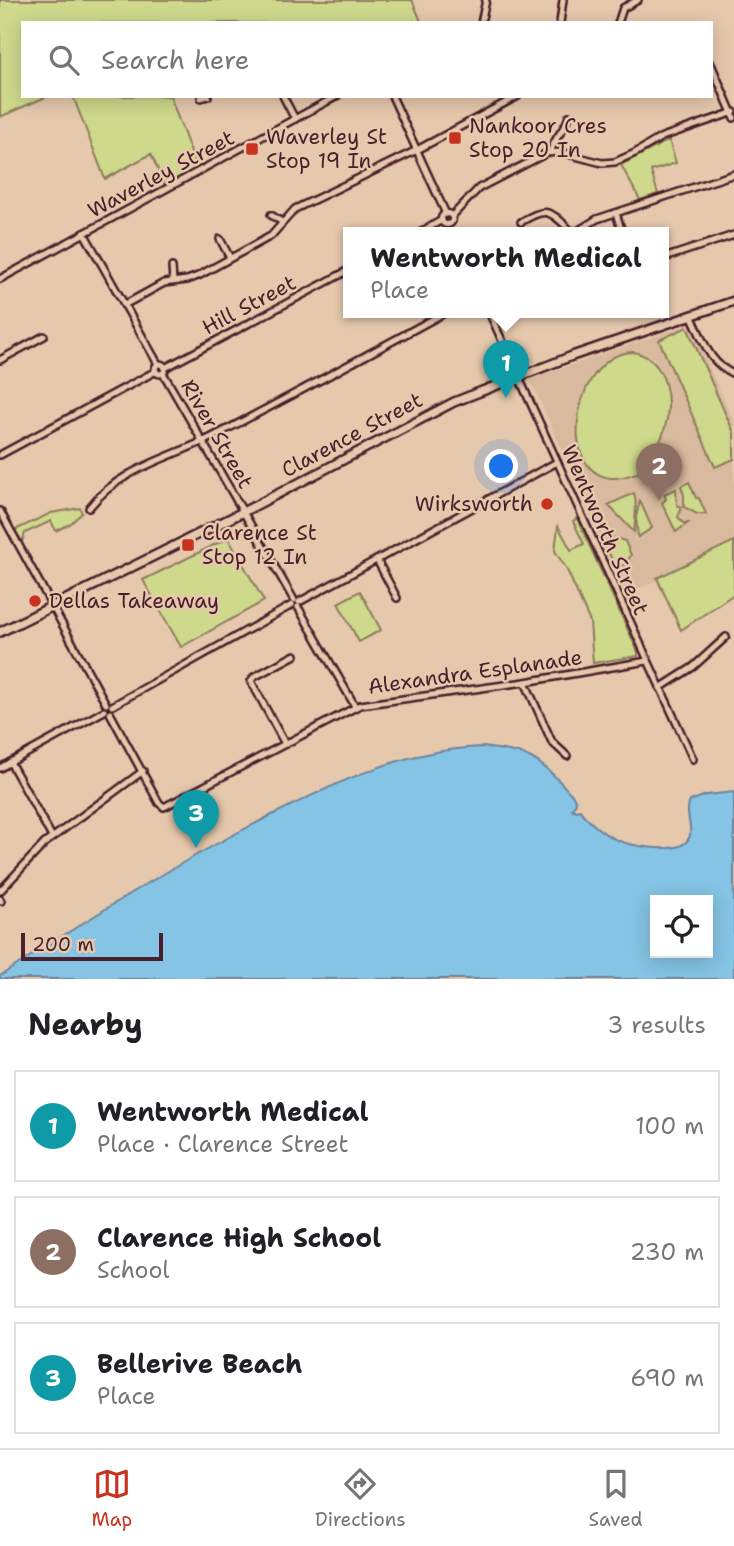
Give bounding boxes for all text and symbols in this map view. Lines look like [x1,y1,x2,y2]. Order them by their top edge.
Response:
search box [21,21,713,98]
icon: search [45,41,83,79]
text: Search here [101,42,250,77]
place label: Nankoor Cres Stop 20 In [469,112,607,164]
place label: Waverley St Stop 19 In [266,123,387,175]
street label: Waverley Street [83,124,239,224]
marker: Nankoor Cres Stop 20 In [447,130,463,146]
marker: Waverley St Stop 19 In [244,141,260,157]
popup [343,227,669,318]
text: Wentworth Medical [370,240,642,275]
street label: Hill Street [197,269,301,341]
text: Place [370,275,429,305]
pin: 1 [483,340,529,398]
street label: River Street [175,374,259,494]
street label: Clarence Street [277,386,427,484]
street label: Wentworth Street [555,440,655,620]
pin: 2 [636,443,682,501]
your location [484,449,518,483]
place label: Wirksworth [415,490,533,518]
marker: Wirksworth [539,496,555,512]
place label: Clarence St Stop 12 In [202,519,317,571]
marker: Clarence St Stop 12 In [180,537,196,553]
place label: Dellas Takeaway [49,587,219,615]
marker: Dellas Takeaway [27,593,43,609]
street label: Alexandra Esplanade [366,643,584,701]
pin: 3 [173,790,219,848]
map controls [650,895,713,958]
button: locate [650,895,713,958]
scale bar [21,930,163,962]
text: 200 m [32,932,94,957]
text: Nearby [28,1004,143,1045]
text: 3 results [607,1010,706,1040]
text: Wentworth Medical [97,1094,368,1129]
text: 1 [48,1111,58,1141]
text: 100 m [635,1111,704,1141]
text: Place · Clarence Street [97,1129,349,1159]
text: Clarence High School [97,1220,381,1255]
text: 2 [45,1237,61,1267]
text: 230 m [630,1237,704,1267]
text: School [97,1255,169,1285]
text: Bellerive Beach [97,1346,302,1381]
text: 3 [45,1363,61,1393]
text: 690 m [630,1363,704,1393]
text: Place [97,1381,156,1411]
tab: Map [91,1465,132,1532]
tab: Directions [315,1465,406,1532]
tab: Saved [589,1465,643,1532]

